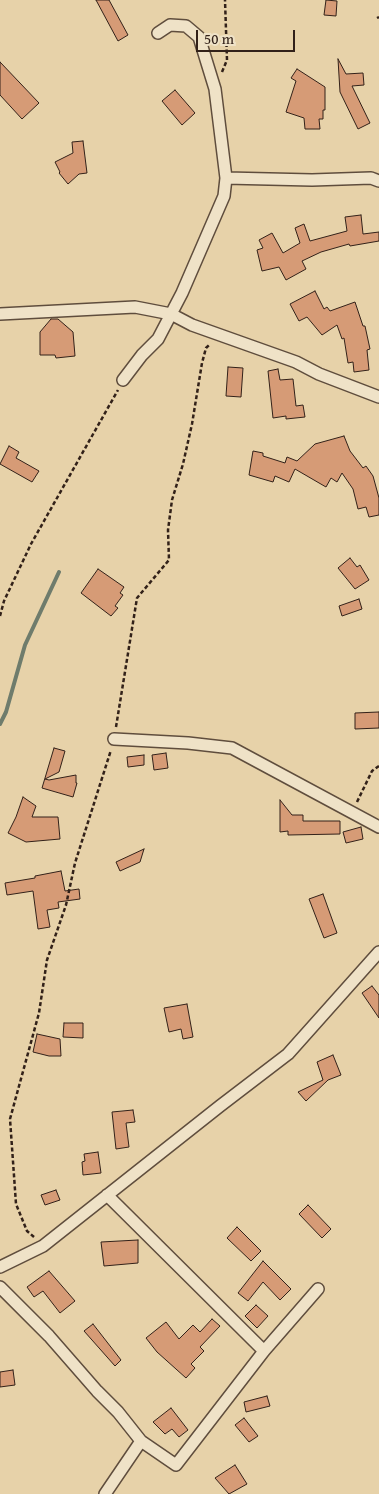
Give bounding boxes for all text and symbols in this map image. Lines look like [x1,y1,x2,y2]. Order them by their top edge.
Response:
scale bar [199,20,298,52]
text: 50 m [204,28,234,49]

